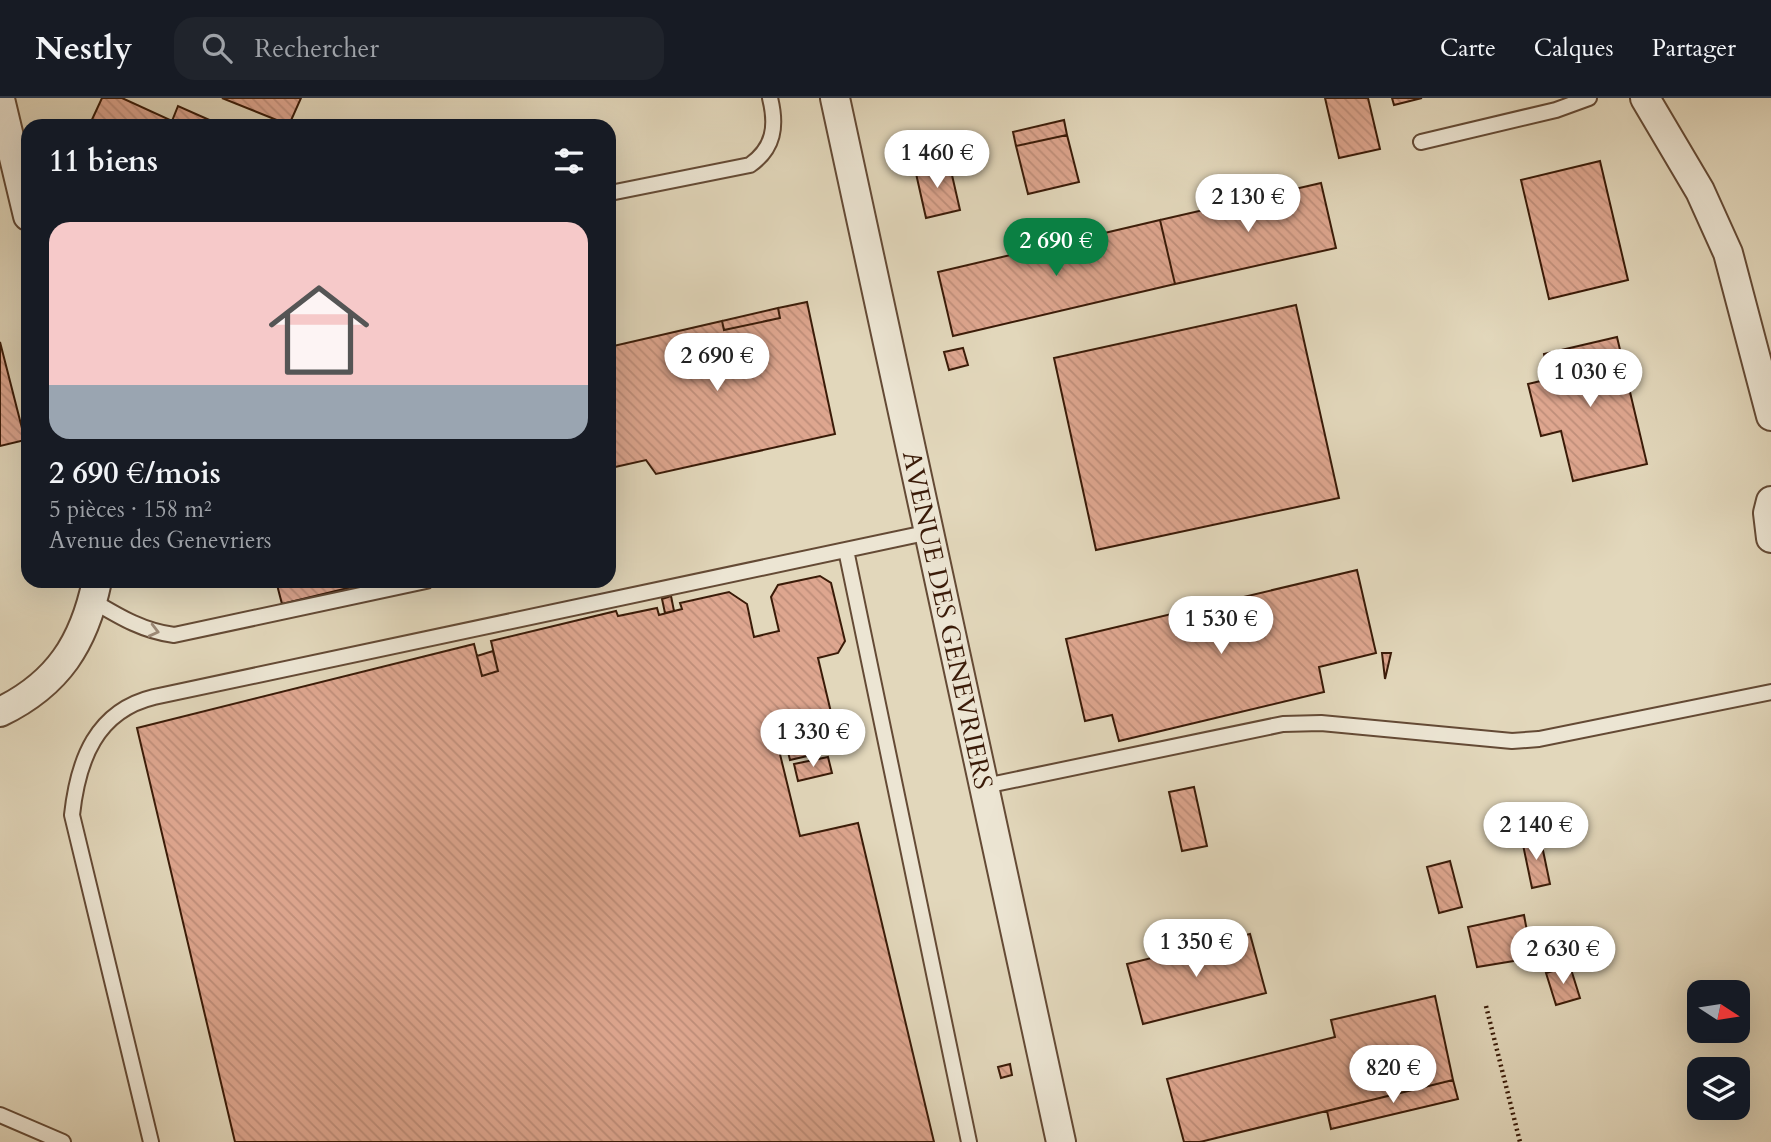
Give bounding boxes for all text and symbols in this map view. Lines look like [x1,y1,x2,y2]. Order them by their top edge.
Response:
search box [174,17,664,80]
text: Nestly [35,26,132,71]
icon: search [198,29,236,67]
text: Rechercher [254,31,379,66]
text: Carte [1440,32,1496,65]
text: Calques [1534,32,1614,65]
text: Partager [1652,32,1736,65]
pin: 1 460 € [872,130,1002,190]
text: 1 460 € [900,137,974,168]
text: 11 biens [49,141,158,182]
icon: filters [550,142,588,180]
pin: 2 130 € [1183,174,1313,234]
text: 2 130 € [1211,181,1285,212]
pin: 2 690 € [991,218,1121,278]
text: 2 690 € [1019,225,1093,256]
icon: home [256,267,382,393]
pin: 2 690 € [652,334,782,393]
text: 2 690 € [680,340,754,371]
pin: 1 030 € [1525,350,1655,409]
text: 1 030 € [1553,356,1627,387]
street label: AVENUE DES GENEVRIERS [894,448,1001,792]
text: 2 690 €/mois [49,453,221,494]
text: 5 pièces · 158 m² [49,494,212,525]
text: Avenue des Genevriers [49,525,272,556]
pin: 1 530 € [1156,596,1286,656]
text: 1 530 € [1184,603,1258,634]
one-way arrow [148,623,160,637]
pin: 1 330 € [748,710,878,769]
text: 1 330 € [776,716,850,747]
pin: 2 140 € [1471,802,1601,862]
text: 2 140 € [1499,809,1573,840]
pin: 1 350 € [1131,920,1261,979]
text: 1 350 € [1159,926,1233,957]
pin: 2 630 € [1498,926,1628,986]
text: 2 630 € [1526,933,1600,964]
north arrow [1687,980,1750,1043]
map controls [1687,980,1750,1120]
pin: 820 € [1344,1046,1442,1105]
text: 820 € [1365,1052,1421,1083]
button: layers [1687,1057,1750,1120]

